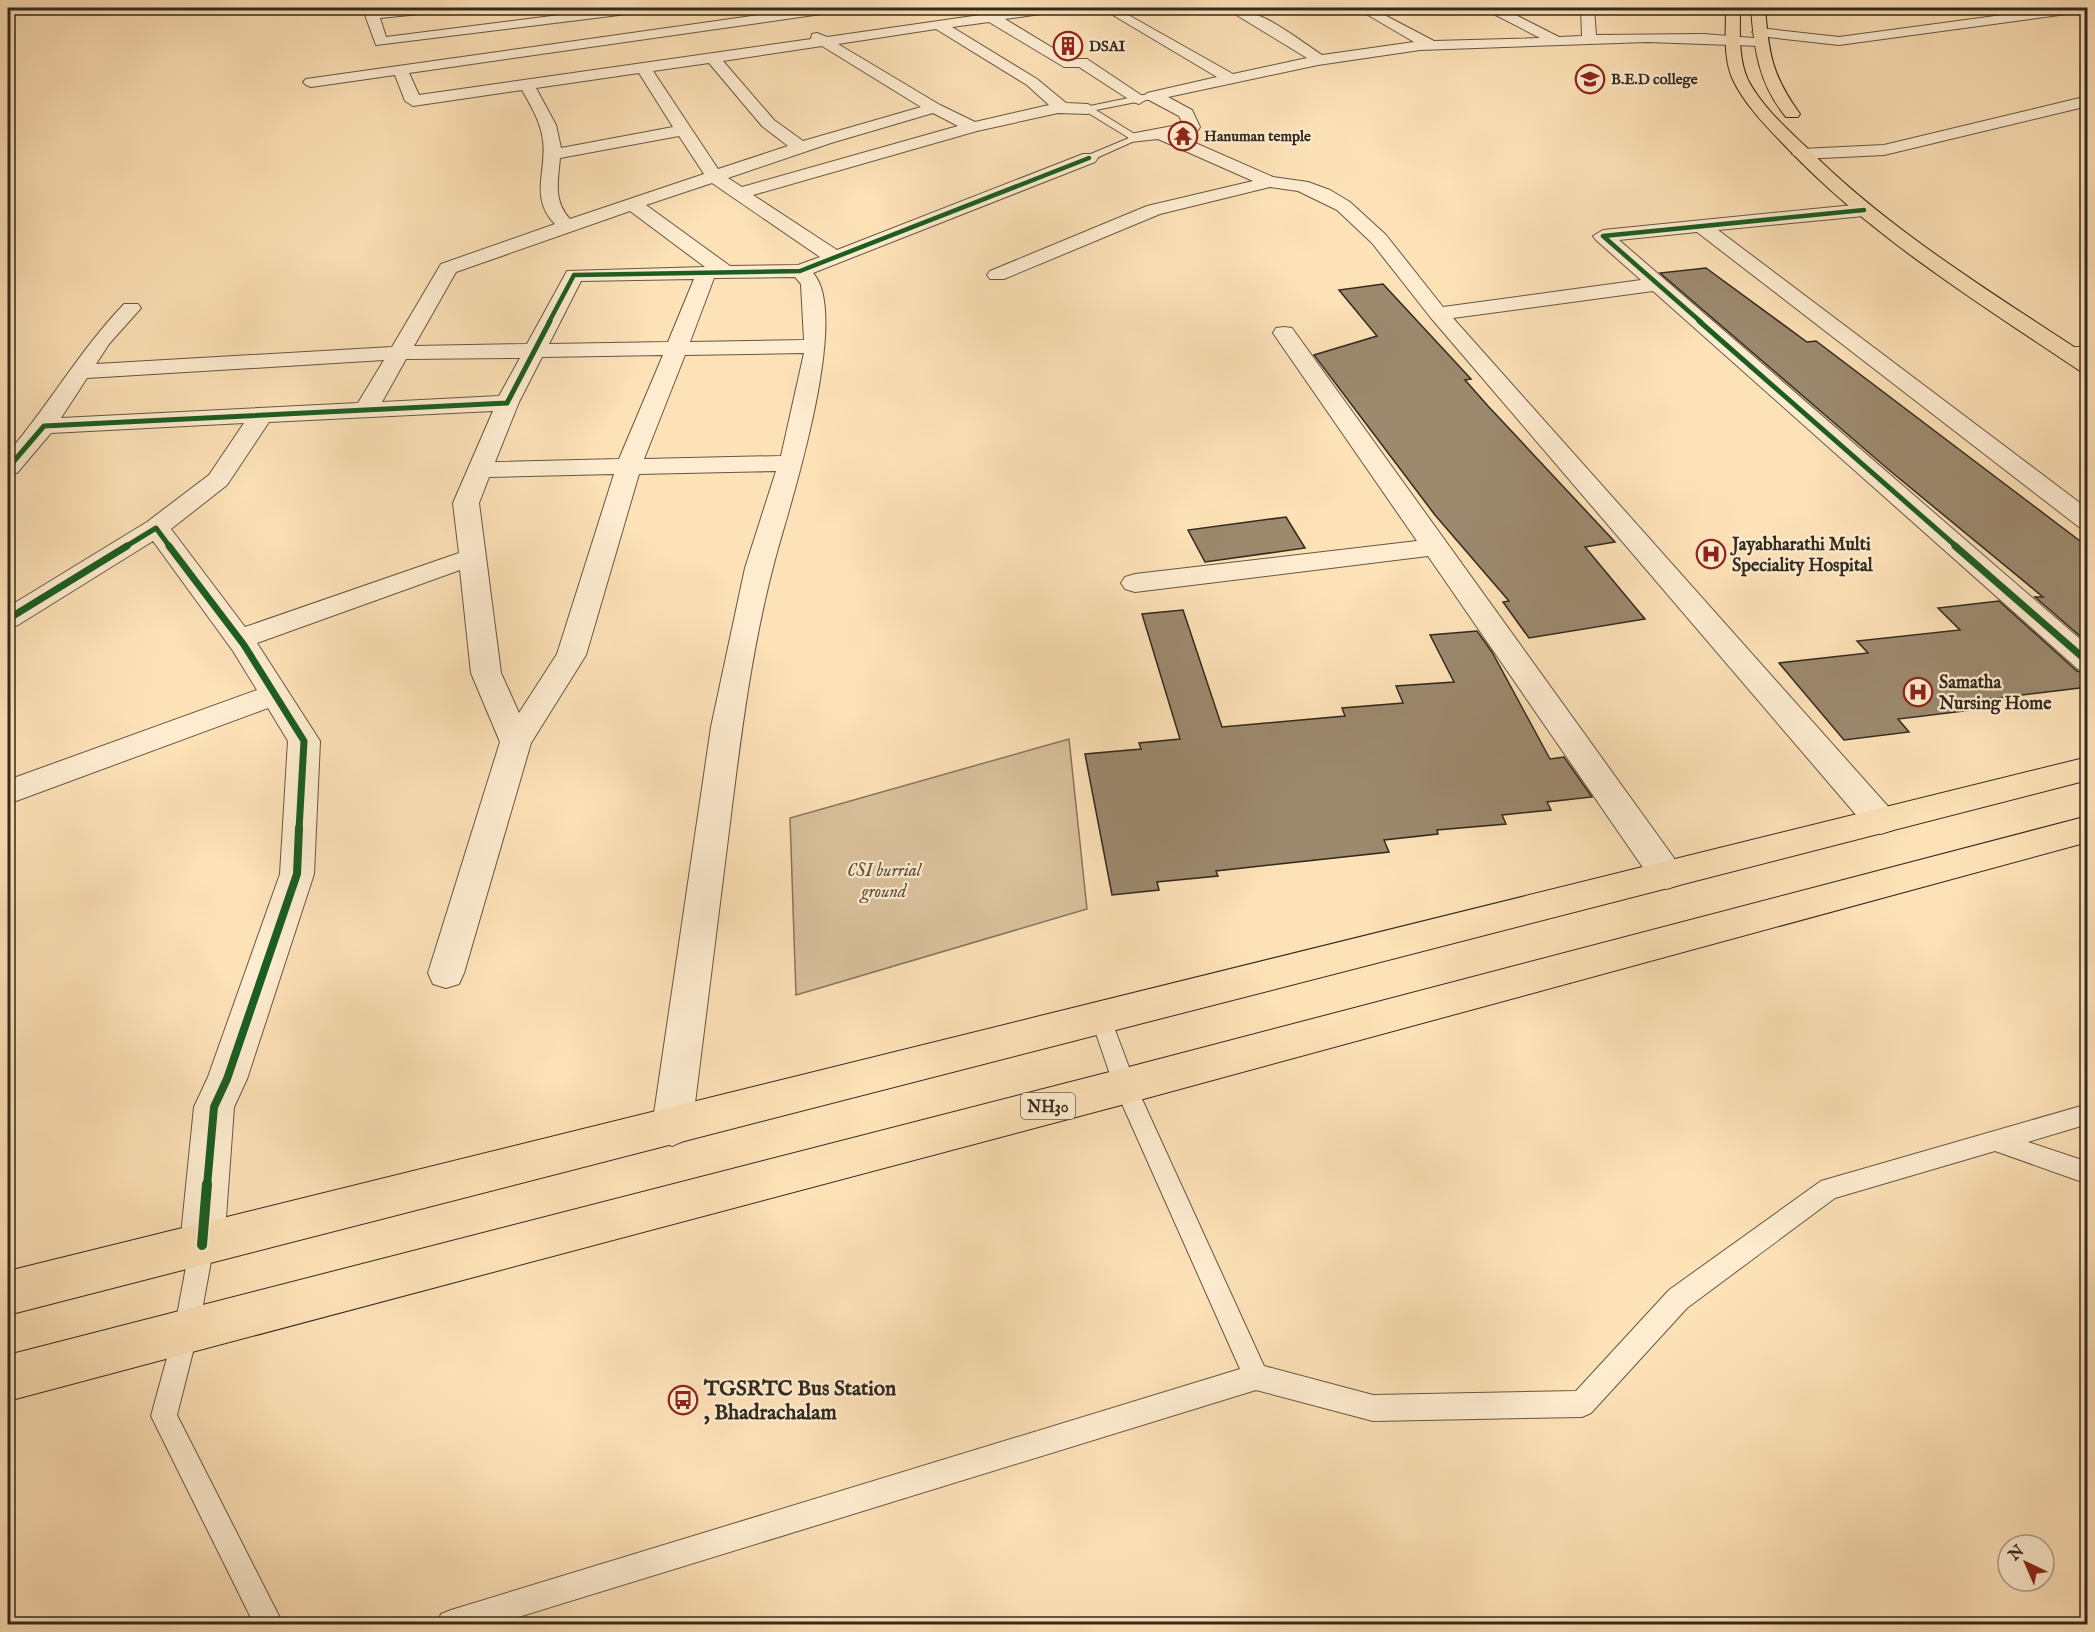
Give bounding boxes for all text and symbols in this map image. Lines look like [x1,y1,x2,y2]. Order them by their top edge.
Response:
building icon: DSAI [1052,30,1084,62]
place label: DSAI [1089,37,1126,56]
school or university icon: B.E.D college [1574,63,1606,95]
place label: B.E.D college [1611,70,1698,89]
temple icon: Hanuman temple [1167,120,1199,152]
place label: Hanuman temple [1204,127,1311,146]
place label: Jayabharathi Multi Speciality Hospital [1730,534,1874,578]
hospital icon: Jayabharathi Multi Speciality Hospital [1695,538,1727,570]
place label: Samatha Nursing Home [1938,672,2052,716]
hospital icon: Samatha Nursing Home [1902,676,1934,708]
park label: CSI burrial ground [847,860,923,904]
road number: NH30 [1021,1093,1075,1119]
place label: TGSRTC Bus Station , Bhadrachalam [703,1376,896,1427]
bus stop icon: TGSRTC Bus Station , Bhadrachalam [667,1384,699,1416]
north arrow [1996,1533,2056,1593]
text: N [2004,1542,2029,1566]

